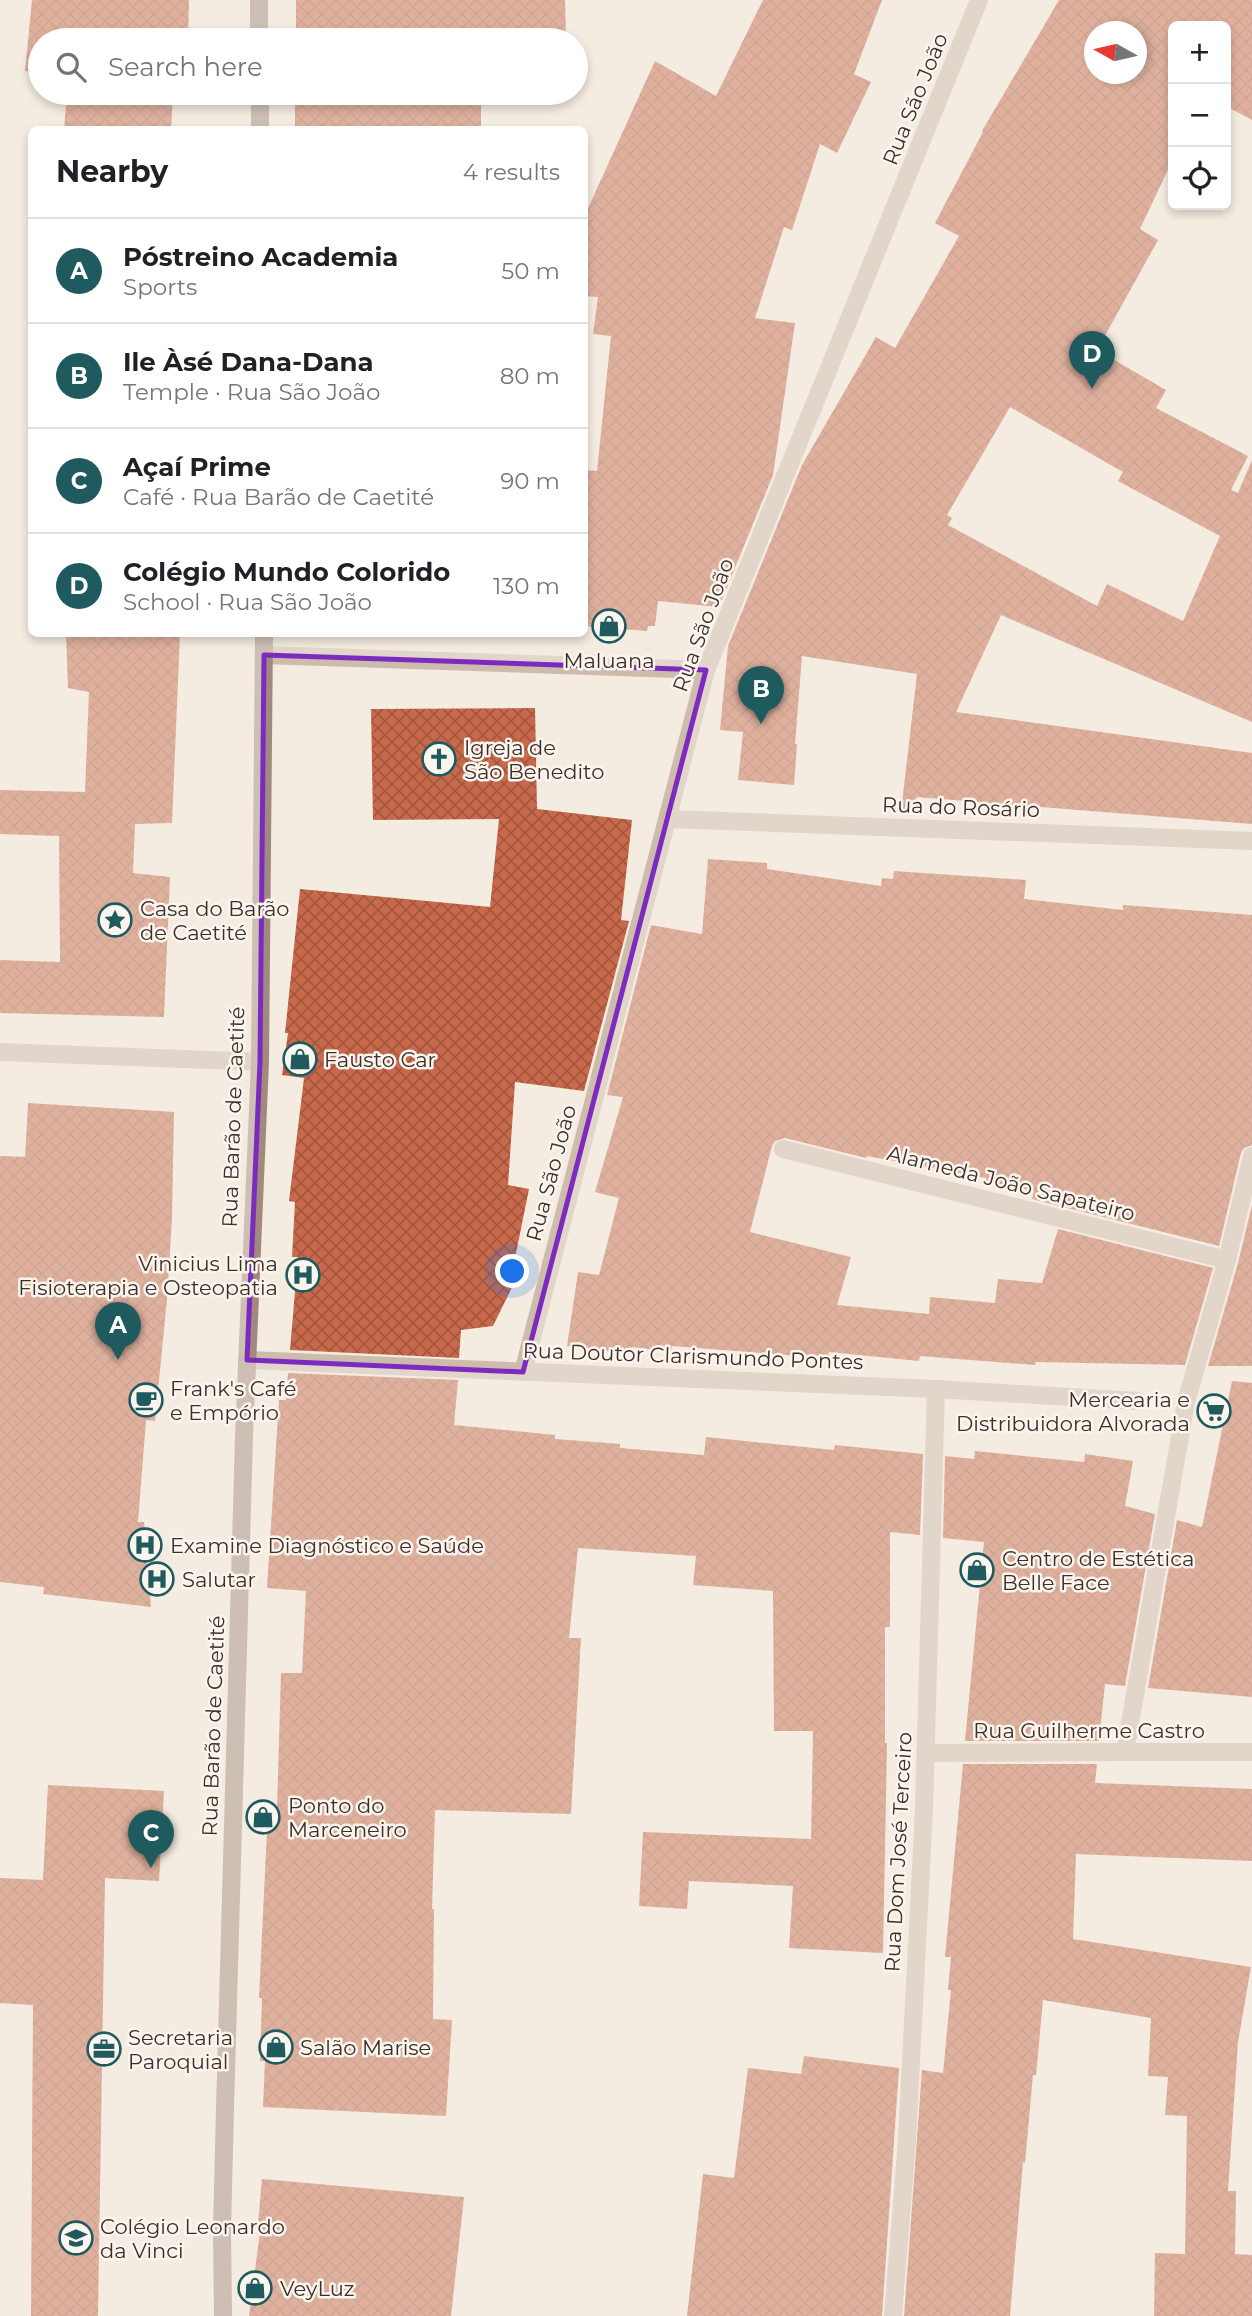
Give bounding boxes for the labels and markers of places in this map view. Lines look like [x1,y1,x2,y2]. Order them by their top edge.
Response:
pin: D [1069,331,1115,389]
shop icon: Maluana [590,607,628,645]
place label: Maluana [563,648,655,673]
pin: B [738,666,784,724]
place label: Igreja de São Benedito [464,735,604,784]
church icon: Igreja de São Benedito [420,740,458,778]
place label: Casa do Barão de Caetité [140,896,290,945]
place icon: Casa do Barão de Caetité [96,901,134,939]
shop icon: Fausto Car [281,1040,319,1078]
place label: Fausto Car [324,1047,436,1072]
place label: Vinicius Lima Fisioterapia e Osteopatia [18,1251,278,1300]
hospital icon: Vinicius Lima Fisioterapia e Osteopatia [284,1256,322,1294]
pin: A [95,1302,141,1360]
place label: Frank's Café e Empório [170,1376,297,1425]
cafe icon: Frank's Café e Empório [127,1381,165,1419]
place label: Mercearia e Distribuidora Alvorada [956,1387,1190,1436]
supermarket icon: Mercearia e Distribuidora Alvorada [1195,1392,1233,1430]
hospital icon: Examine Diagnóstico e Saúde [126,1526,164,1564]
place label: Examine Diagnóstico e Saúde [170,1533,484,1558]
place label: Centro de Estética Belle Face [1002,1546,1194,1595]
shop icon: Centro de Estética Belle Face [958,1551,996,1589]
hospital icon: Salutar [138,1560,176,1598]
place label: Salutar [182,1567,256,1592]
place label: Ponto do Marceneiro [288,1793,407,1842]
shop icon: Ponto do Marceneiro [244,1798,282,1836]
pin: C [128,1810,174,1868]
place label: Secretaria Paroquial [128,2025,233,2074]
shop icon: Salão Marise [257,2028,295,2066]
office icon: Secretaria Paroquial [85,2030,123,2068]
place label: Salão Marise [300,2035,431,2060]
place label: Colégio Leonardo da Vinci [100,2214,285,2263]
school or university icon: Colégio Leonardo da Vinci [57,2219,95,2257]
shop icon: VeyLuz [236,2269,274,2307]
place label: VeyLuz [280,2276,354,2301]

